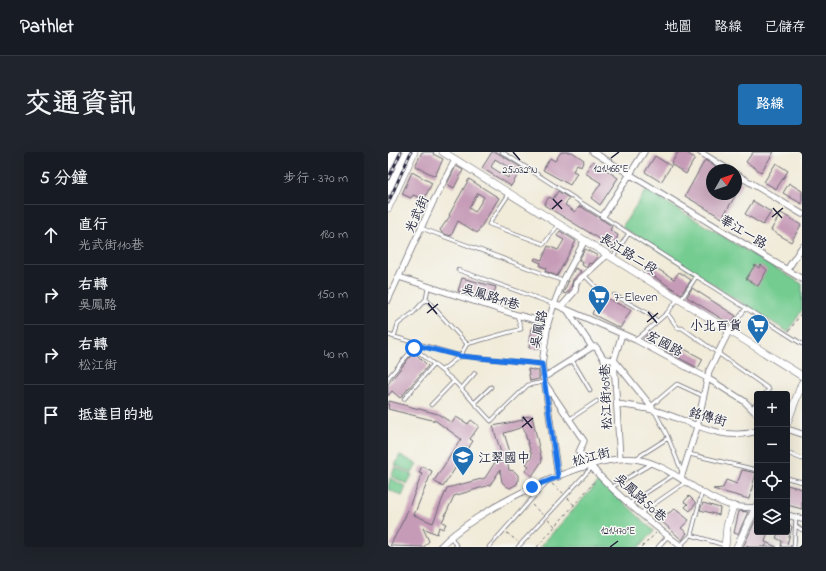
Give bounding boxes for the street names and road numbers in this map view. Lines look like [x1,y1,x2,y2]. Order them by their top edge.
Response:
street label: 光武街 [401,193,434,236]
street label: 華江一路 [716,211,770,254]
street label: 長江路二段 [596,229,661,280]
street label: 吳鳳路19巷 [459,280,522,315]
street label: 吳鳳路 [526,308,553,350]
street label: 宏國路 [643,327,686,362]
street label: 松江街109巷 [596,364,617,430]
street label: 銘傳街 [686,403,729,432]
street label: 松江街 [570,443,613,472]
street label: 吳鳳路50巷 [609,469,671,527]

